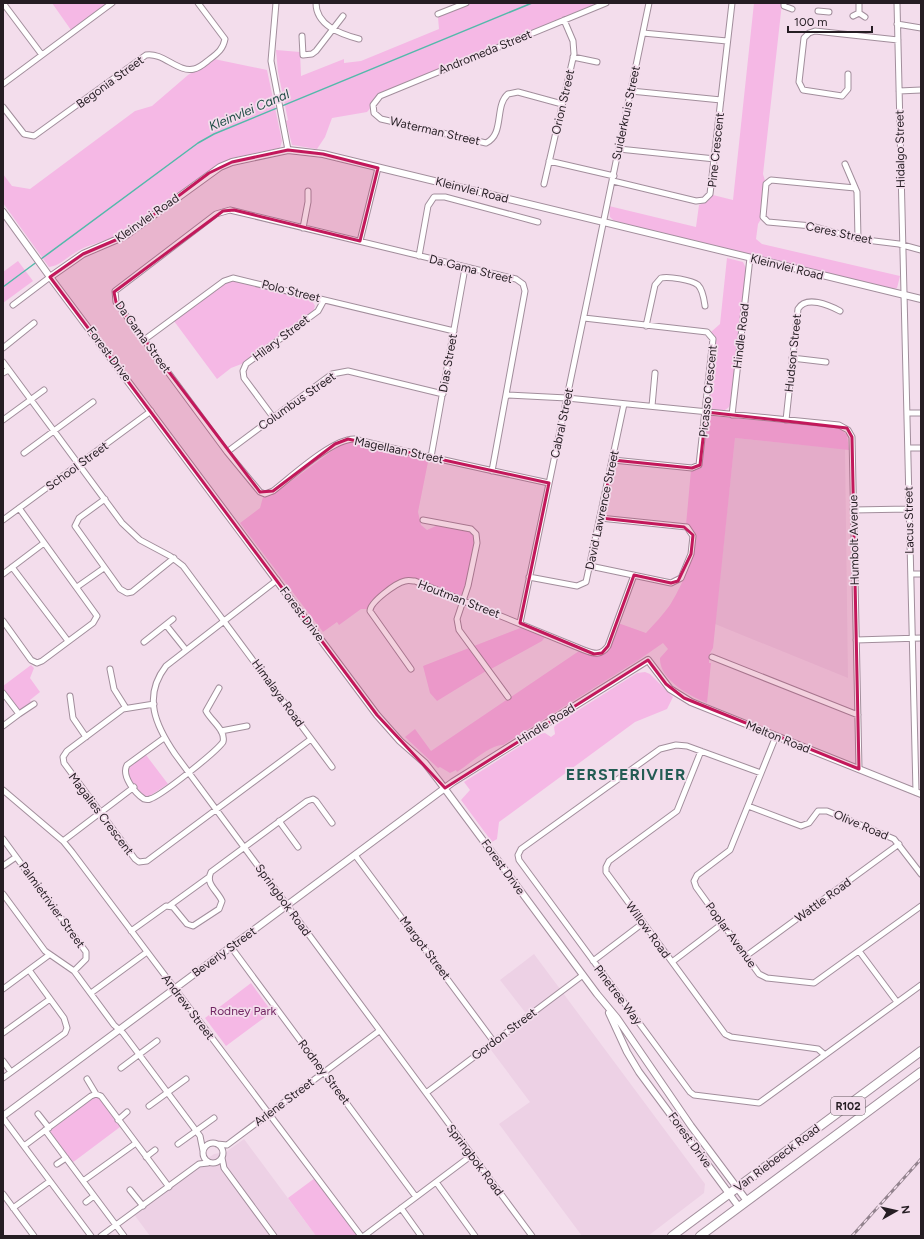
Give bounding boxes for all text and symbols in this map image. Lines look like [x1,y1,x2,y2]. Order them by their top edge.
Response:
scale bar [788,8,872,34]
text: 100 m [794,15,828,29]
street label: Andromeda Street [436,27,534,77]
street label: Begonia Street [73,53,147,111]
street label: Suiderkruis Street [609,64,643,161]
street label: Orion Street [549,68,577,136]
water label: Kleinvlei Canal [207,86,292,134]
street label: Hidalgo Street [892,109,908,188]
street label: Pine Crescent [705,111,727,188]
street label: Waterman Street [389,114,482,148]
street label: Kleinvlei Road [434,174,510,206]
street label: Kleinvlei Road [112,191,182,245]
street label: Ceres Street [804,219,874,247]
street label: Kleinvlei Road [749,251,825,283]
street label: Da Gama Street [428,252,515,286]
street label: Polo Street [260,277,322,305]
street label: Da Gama Street [112,298,174,376]
street label: Hindle Road [730,303,752,369]
street label: Hilary Street [250,312,313,364]
street label: Hudson Street [782,313,804,393]
street label: Forest Drive [84,324,134,384]
street label: Dias Street [436,332,460,393]
street label: Picasso Crescent [696,344,720,438]
street label: Columbus Street [256,369,339,433]
street label: Cabral Street [548,386,576,459]
street label: Magellaan Street [353,434,445,466]
street label: School Street [43,438,111,493]
street label: David Lawrence Street [582,448,622,571]
street label: Lacus Street [901,486,917,554]
street label: Humbolt Avenue [846,494,862,585]
street label: Houtman Street [416,577,502,621]
street label: Forest Drive [277,584,327,644]
street label: Himalaya Road [249,657,307,729]
street label: Hindle Road [515,701,577,747]
street label: Melton Road [744,718,812,756]
district label: EERSTERIVIER [566,765,686,784]
street label: Magalies Crescent [66,770,137,858]
street label: Olive Road [832,807,890,843]
street label: Forest Drive [478,837,528,898]
street label: Palmietrivier Street [16,859,88,951]
street label: Springbok Road [252,861,314,939]
street label: Wattle Road [792,875,854,925]
street label: Willow Road [623,899,673,961]
street label: Poplar Avenue [703,900,760,971]
street label: Margot Street [397,914,454,983]
street label: Beverly Street [189,924,259,980]
street label: Pinetree Way [591,962,645,1028]
street label: Andrew Street [159,972,217,1043]
park label: Rodney Park [210,1004,277,1018]
street label: Gordon Street [469,1005,539,1063]
street label: Rodney Street [295,1037,353,1108]
street label: Arlene Street [251,1075,317,1129]
road number: R102 [831,1097,865,1115]
street label: Forest Drive [665,1110,715,1171]
street label: Van Riebeeck Road [731,1121,823,1195]
street label: Springbok Road [444,1122,506,1198]
north arrow [876,1191,916,1231]
text: N [898,1205,912,1215]

